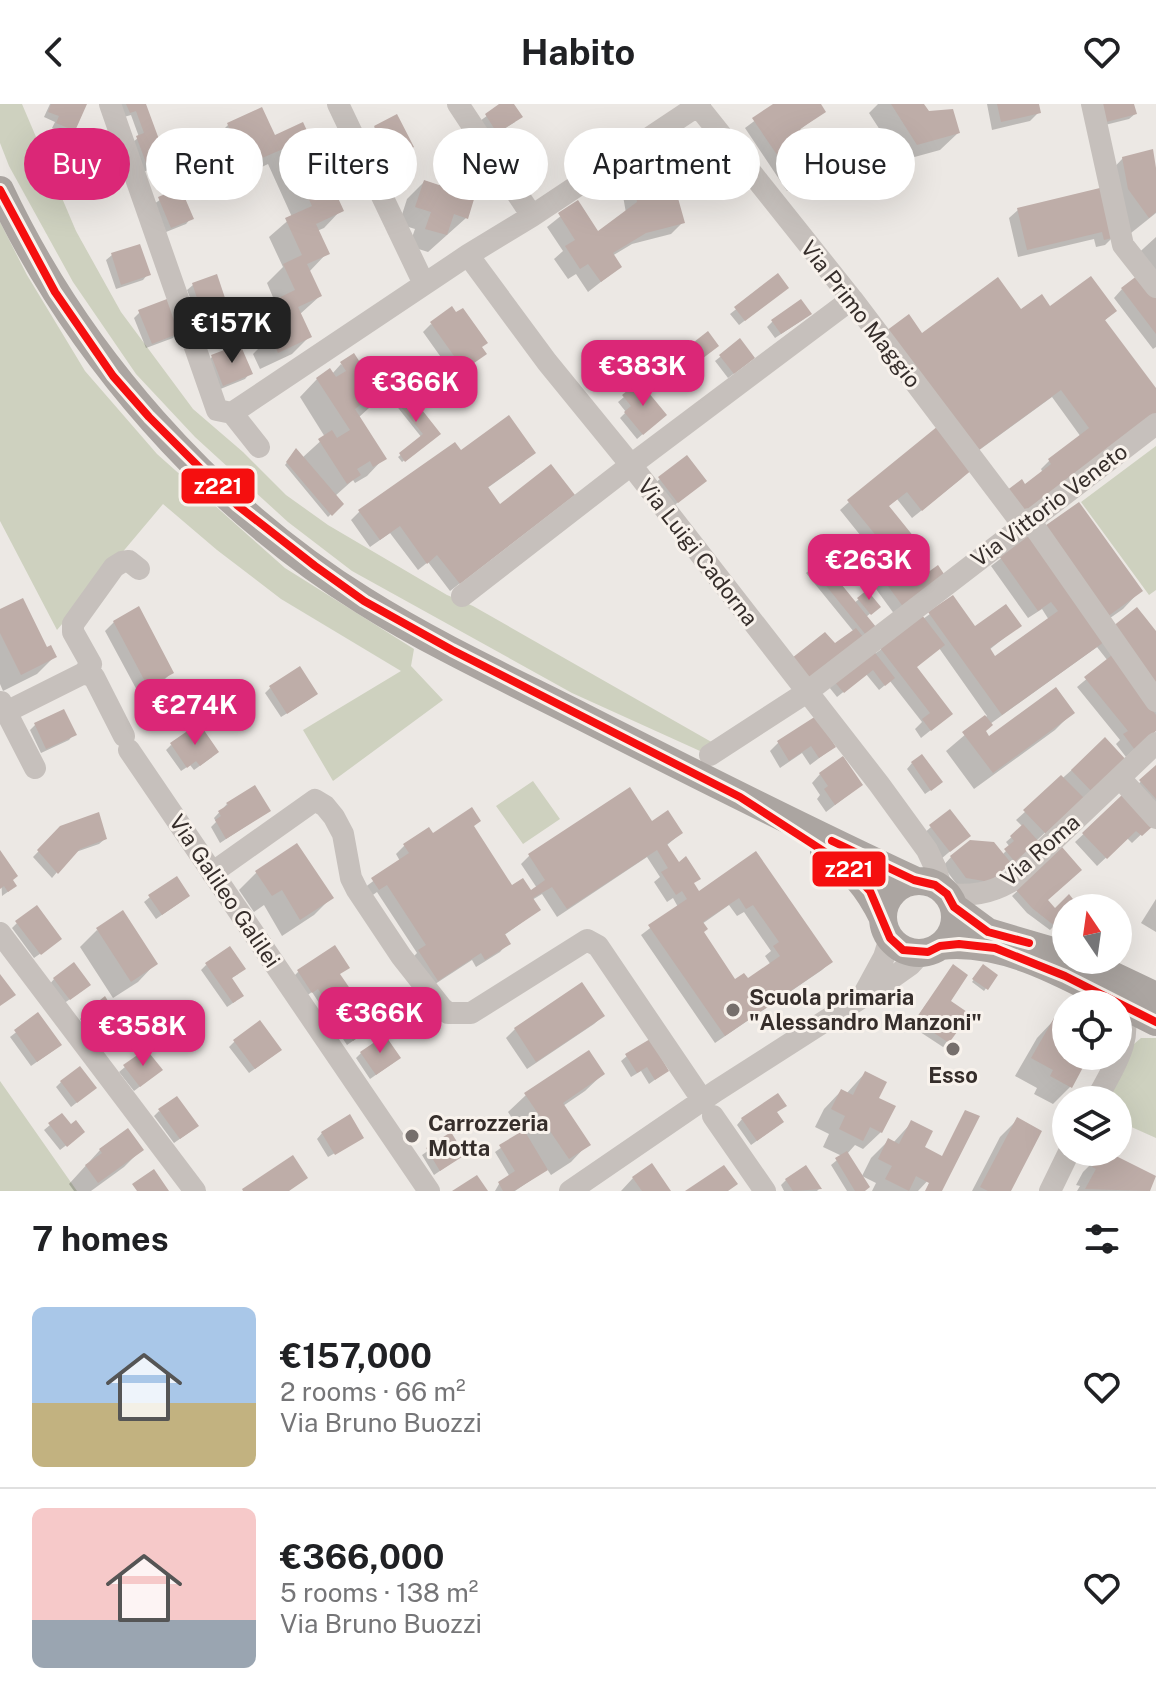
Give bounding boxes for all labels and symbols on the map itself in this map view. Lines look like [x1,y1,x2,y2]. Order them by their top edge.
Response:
street label: Via Primo Maggio [796,235,926,393]
pin: €157K [176,297,288,365]
pin: €383K [587,340,699,408]
pin: €366K [360,356,472,424]
street label: Via Vittorio Veneto [966,438,1132,572]
line badge: z221 [180,467,256,505]
text: z221 [194,473,242,499]
street label: Via Luigi Cadorna [633,473,763,631]
pin: €263K [813,534,925,602]
pin: €274K [139,679,251,747]
street label: Via Roma [995,809,1085,891]
street label: Via Galileo Galilei [164,810,286,972]
line badge: z221 [811,850,887,888]
text: z221 [825,856,873,882]
north arrow [1052,894,1132,974]
place label: Scuola primaria "Alessandro Manzoni" [749,984,982,1035]
pin: €366K [324,987,436,1055]
pin: €358K [87,1000,199,1068]
marker: Scuola primaria "Alessandro Manzoni" [724,1001,742,1019]
marker: Esso [944,1040,962,1058]
place label: Esso [928,1062,978,1088]
place label: Carrozzeria Motta [428,1110,549,1161]
marker: Carrozzeria Motta [403,1127,421,1145]

